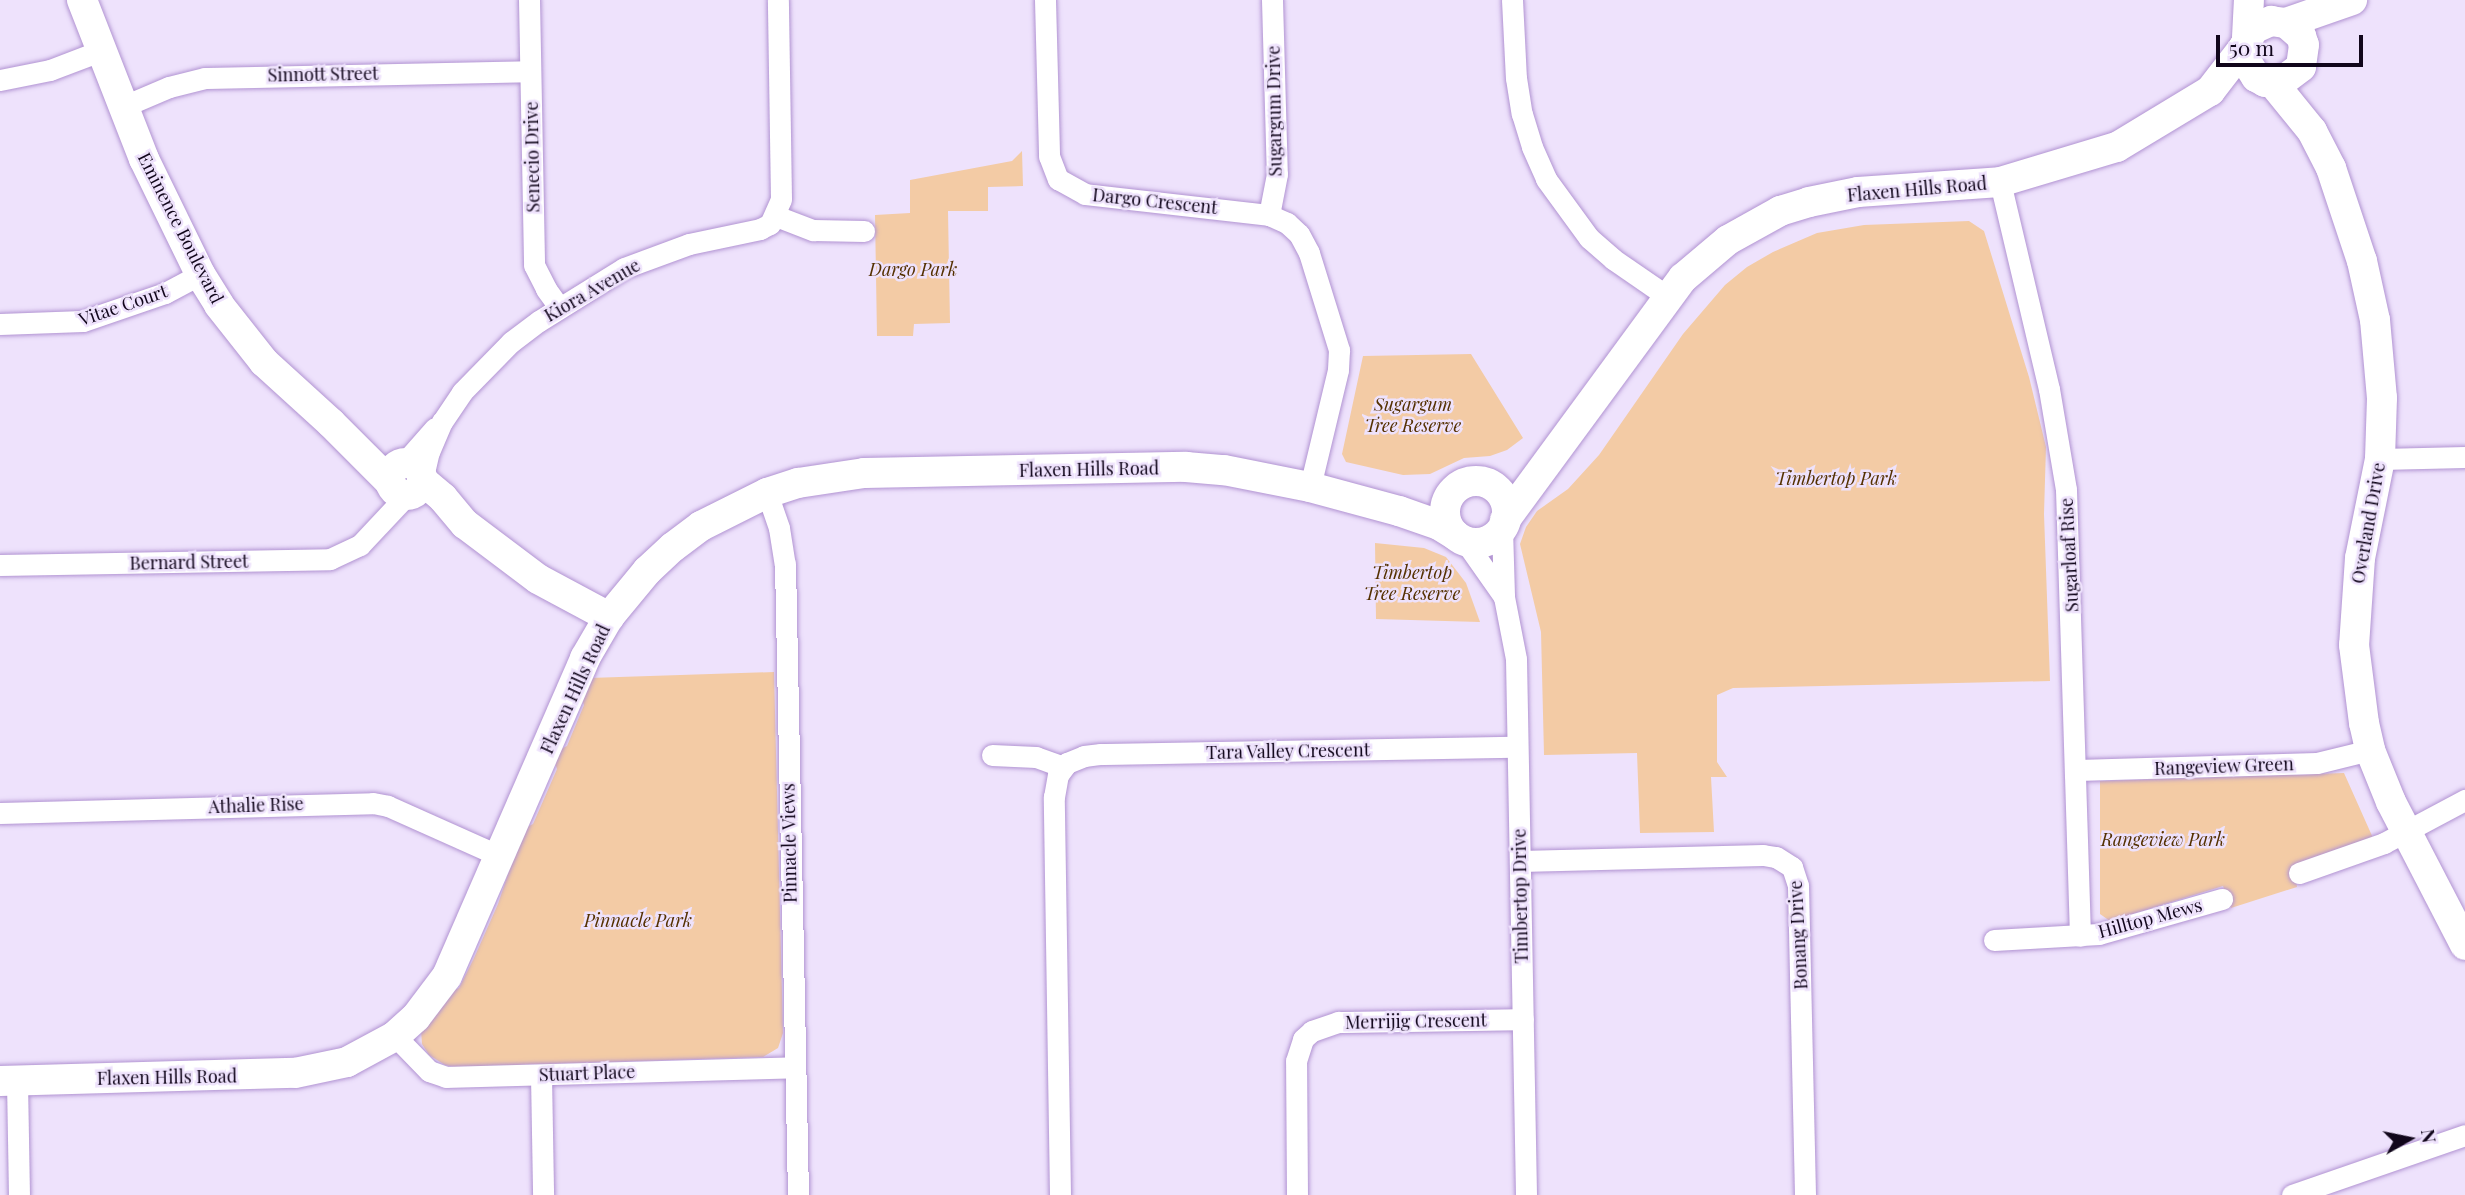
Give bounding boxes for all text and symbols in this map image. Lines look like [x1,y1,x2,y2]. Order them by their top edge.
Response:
scale bar [2220,21,2367,65]
text: 50 m [2229,33,2274,61]
street label: Sugargum Drive [1262,45,1286,177]
street label: Sinnott Street [267,62,379,86]
street label: Senecio Drive [520,101,544,213]
street label: Eminence Boulevard [134,149,228,307]
street label: Flaxen Hills Road [1846,172,1988,206]
street label: Dargo Crescent [1091,184,1219,218]
street label: Kiora Avenue [540,254,644,326]
park label: Dargo Park [869,258,957,280]
street label: Vitae Court [76,280,170,330]
park label: Sugargum Tree Reserve [1365,394,1461,436]
street label: Flaxen Hills Road [1019,457,1159,481]
street label: Overland Drive [2347,461,2389,585]
park label: Timbertop Park [1775,467,1897,489]
street label: Sugarloaf Rise [2055,497,2083,613]
street label: Bernard Street [129,550,249,574]
park label: Timbertop Tree Reserve [1364,562,1460,604]
street label: Flaxen Hills Road [536,621,614,757]
street label: Tara Valley Crescent [1205,739,1371,763]
street label: Rangeview Green [2154,753,2294,779]
street label: Pinnacle Views [777,783,801,903]
street label: Athalie Rise [208,793,304,817]
street label: Timbertop Drive [1508,828,1532,964]
park label: Rangeview Park [2101,828,2225,850]
street label: Bonang Drive [1784,880,1812,990]
street label: Hilltop Mews [2096,894,2204,942]
park label: Pinnacle Park [584,909,692,931]
street label: Merrijig Crescent [1345,1009,1487,1033]
street label: Stuart Place [538,1061,636,1085]
street label: Flaxen Hills Road [97,1065,237,1089]
north arrow [2374,1104,2444,1174]
text: N [2416,1127,2444,1145]

